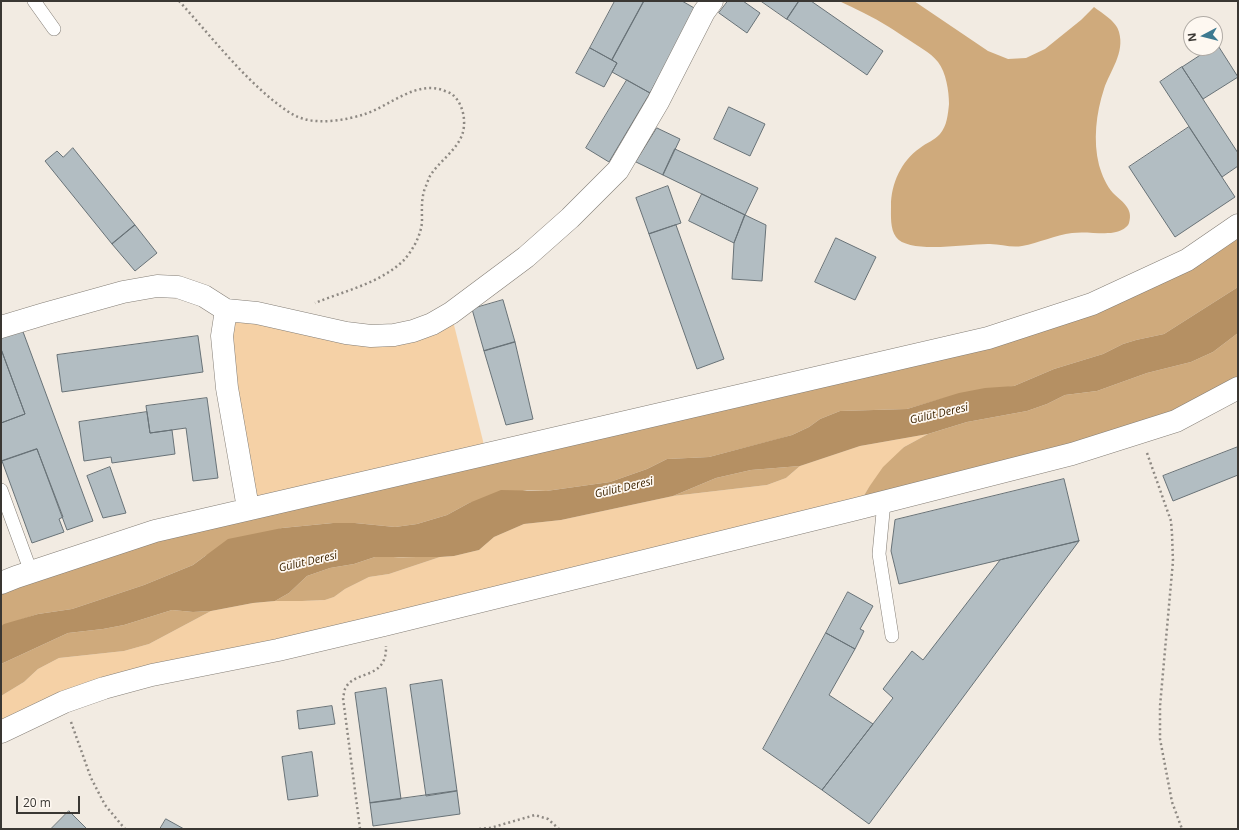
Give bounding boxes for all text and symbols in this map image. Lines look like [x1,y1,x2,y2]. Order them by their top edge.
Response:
north arrow [1183,16,1223,56]
text: N [1184,32,1200,43]
water label: Gülüt Deresi [908,401,970,427]
water label: Gülüt Deresi [593,475,655,501]
water label: Gülüt Deresi [277,549,339,575]
scale bar [18,788,82,814]
text: 20 m [23,794,51,811]

